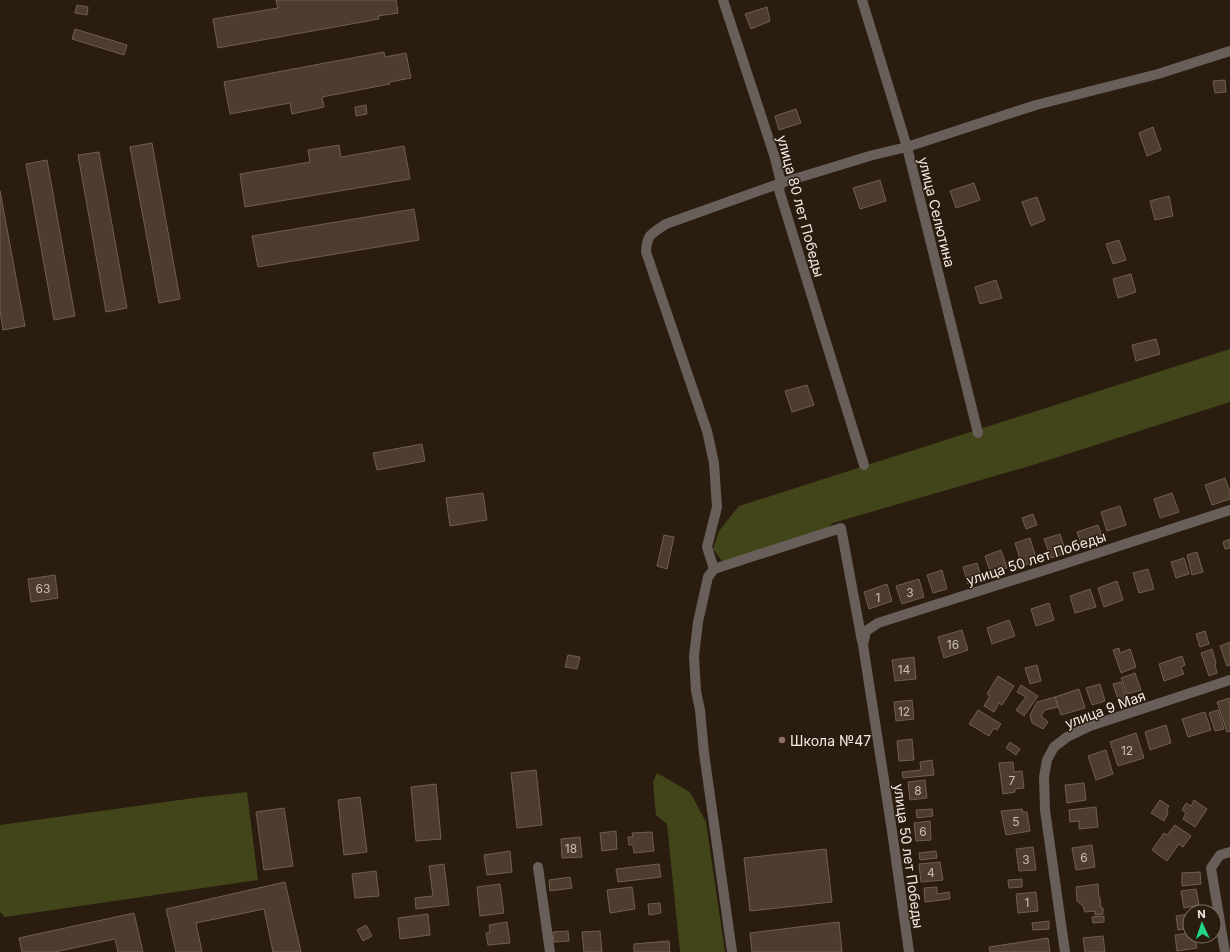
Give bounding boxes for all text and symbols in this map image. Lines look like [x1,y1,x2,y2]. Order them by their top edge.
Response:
street label: улица 80 лет Победы [774,133,828,279]
street label: улица Селютина [915,155,959,269]
street label: улица 50 лет Победы [964,527,1108,589]
house number: 63 [36,581,50,596]
house number: 3 [906,585,914,600]
house number: 1 [876,590,880,605]
house number: 16 [947,637,959,652]
house number: 14 [898,662,911,677]
street label: улица 9 Мая [1062,687,1148,731]
house number: 12 [898,704,910,719]
place label: Школа №47 [790,732,871,749]
marker: Школа №47 [777,735,787,745]
house number: 12 [1121,743,1133,758]
house number: 7 [1009,773,1016,788]
street label: улица 50 лет Победы [890,783,928,929]
house number: 8 [914,783,922,798]
house number: 5 [1012,814,1020,829]
house number: 6 [919,824,927,839]
house number: 18 [565,841,577,856]
house number: 6 [1080,850,1088,865]
house number: 3 [1022,852,1030,867]
house number: 4 [927,865,935,880]
house number: 1 [1025,895,1029,910]
north arrow [1182,904,1222,944]
text: N [1197,907,1206,921]

